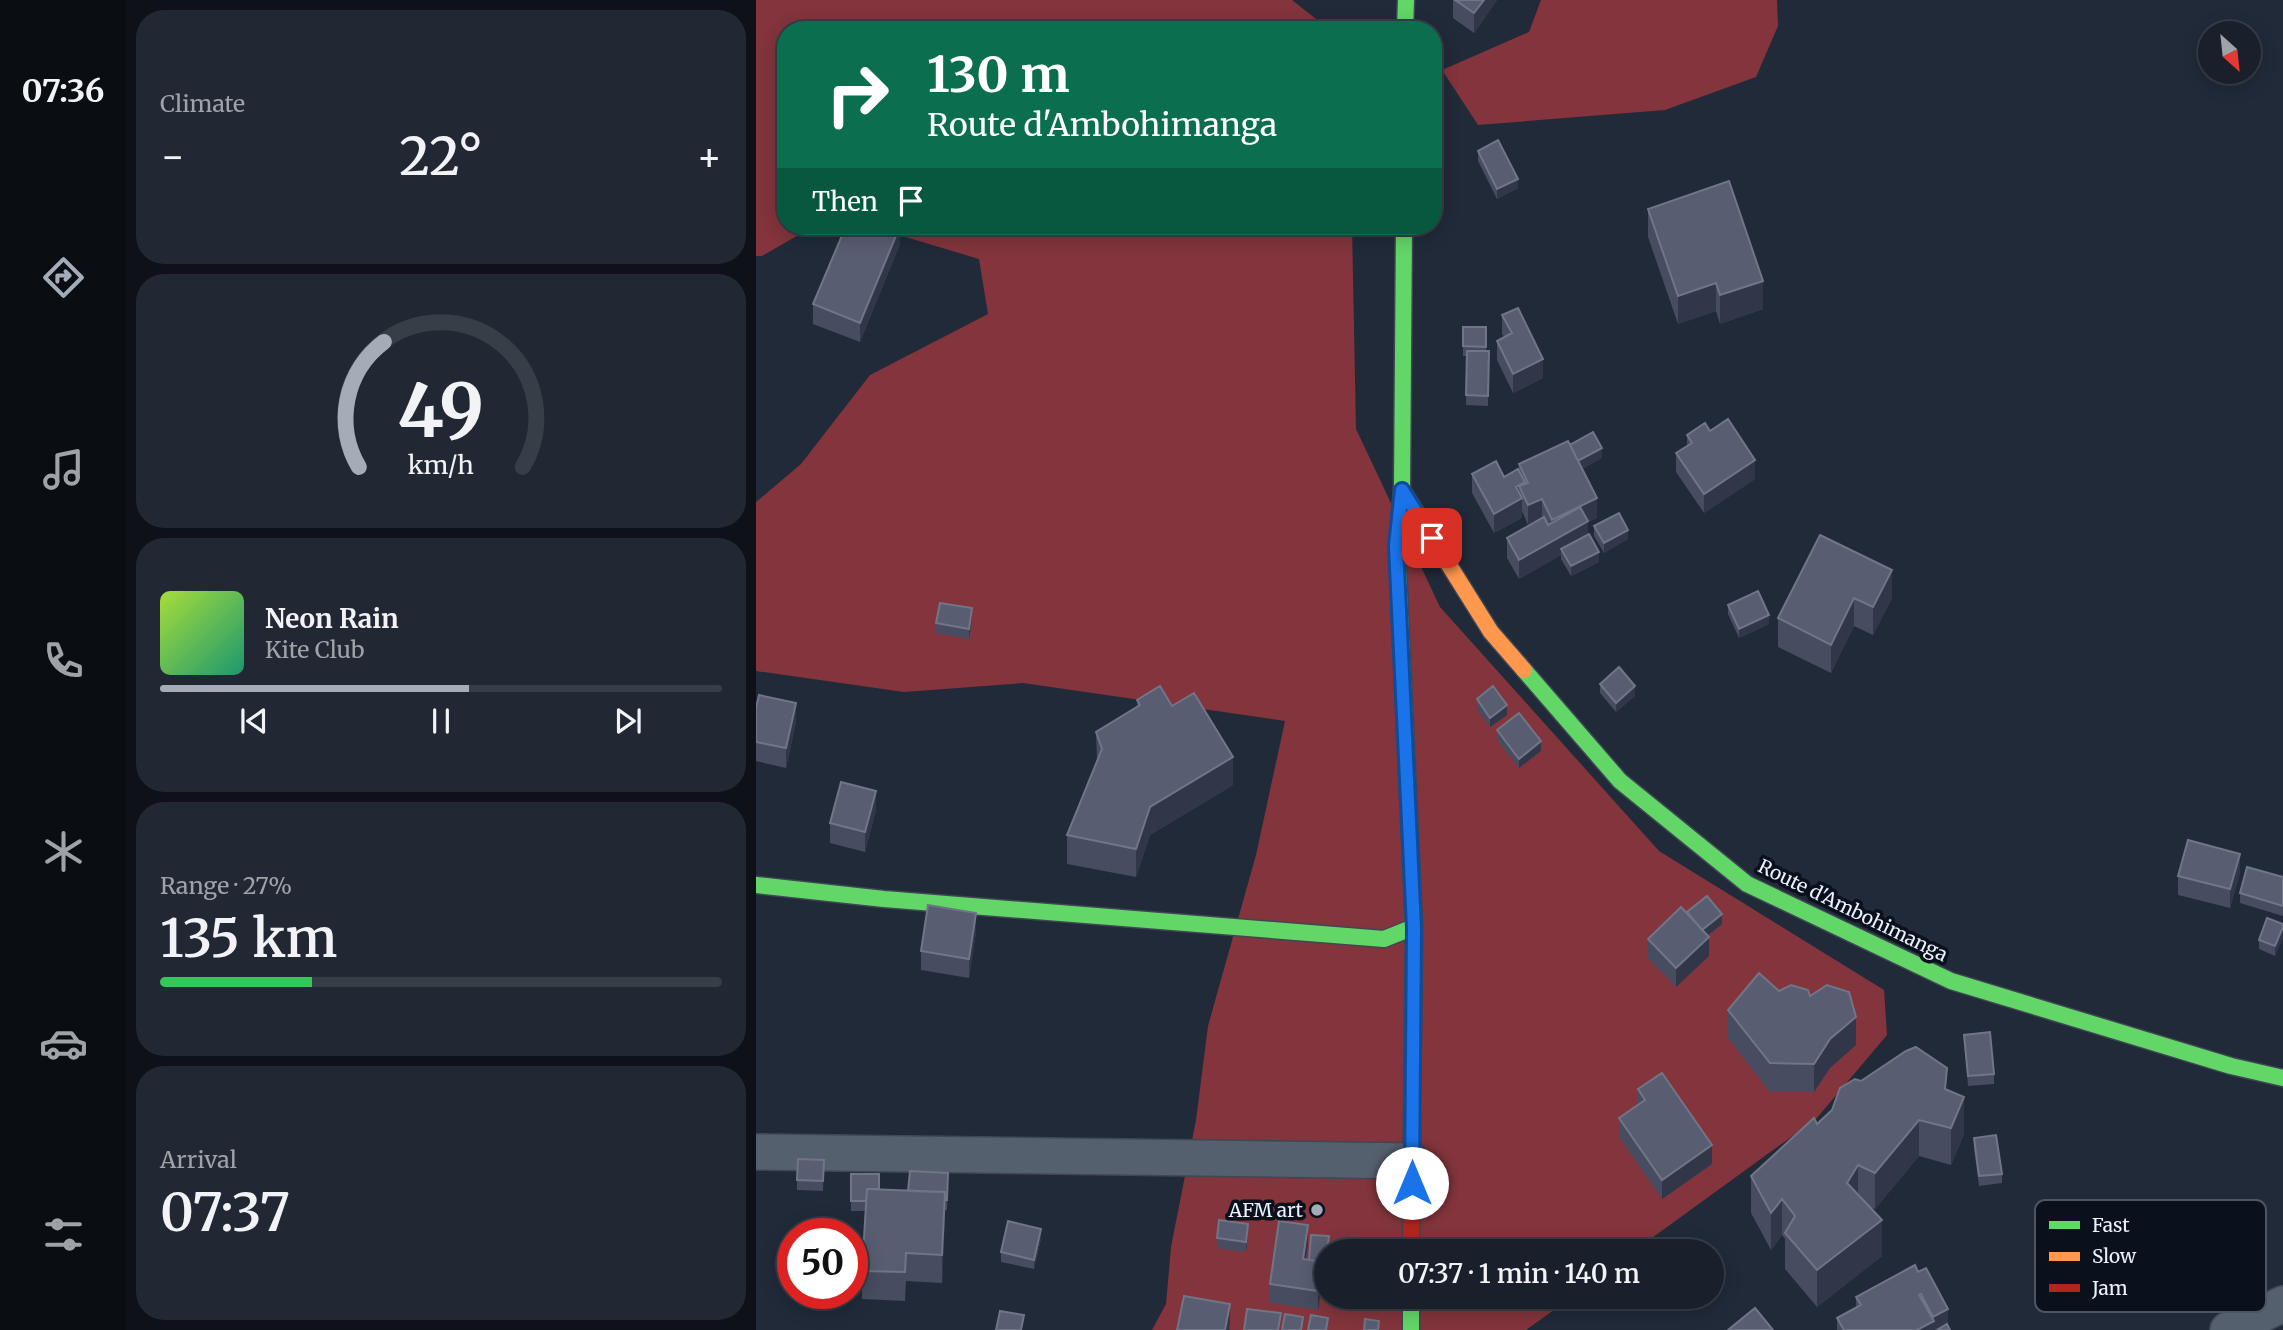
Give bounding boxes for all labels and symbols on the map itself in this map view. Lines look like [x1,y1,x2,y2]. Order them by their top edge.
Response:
north arrow [2198,21,2261,84]
pin [1402,508,1462,568]
street label: Route d'Ambohimanga [1754,854,1952,966]
position arrow [1375,1146,1449,1220]
place label: AFM art [1228,1198,1304,1222]
legend [2035,1200,2266,1312]
marker: AFM art [1309,1202,1325,1218]
text: Fast [2092,1213,2130,1237]
speed limit sign: 50 [777,1218,868,1309]
text: Slow [2092,1244,2137,1268]
text: Jam [2091,1276,2128,1300]

